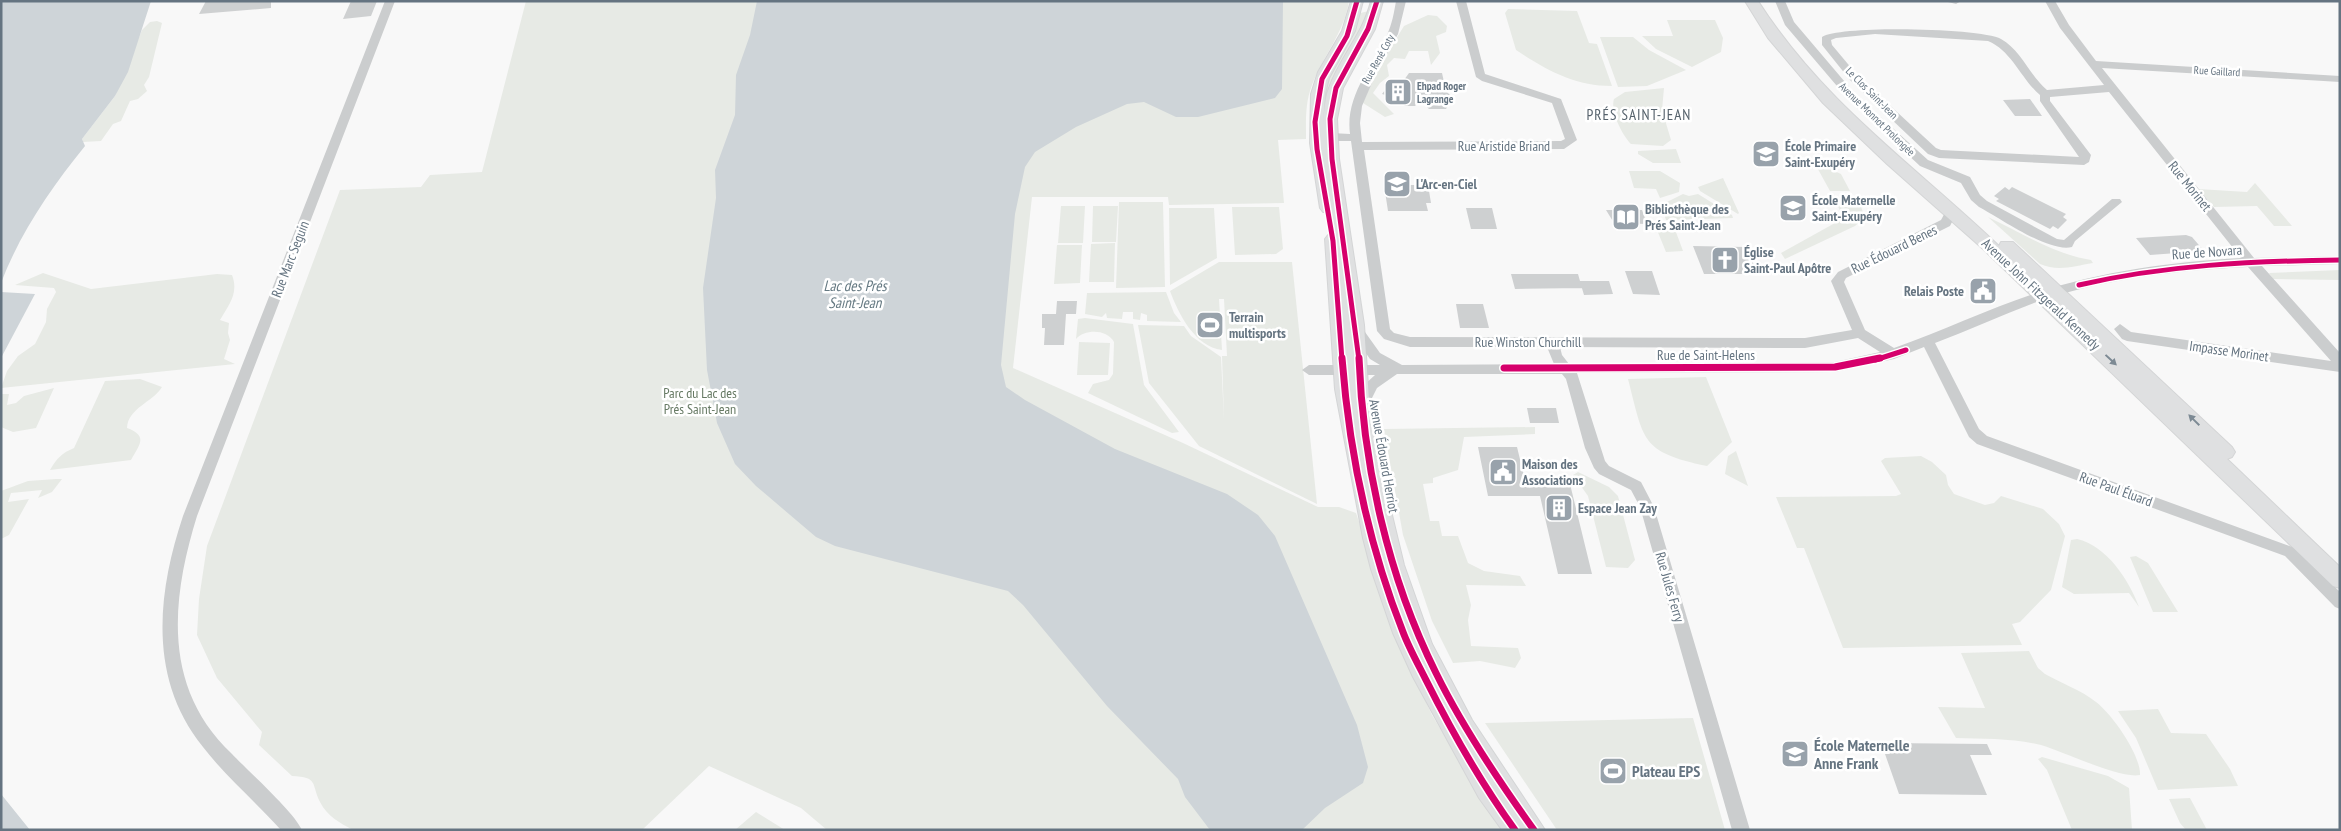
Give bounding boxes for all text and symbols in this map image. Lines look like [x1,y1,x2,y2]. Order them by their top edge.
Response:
street label: Rue René Coty [1359,31,1398,86]
street label: Rue Gaillard [2193,63,2241,79]
street label: Le Clos Saint-Jean [1843,64,1901,122]
building icon: Ehpad Roger Lagrange [1383,77,1413,107]
place label: Ehpad Roger Lagrange [1417,79,1467,106]
street label: Avenue Monnot Prolongée [1836,79,1918,159]
district label: PRÉS SAINT-JEAN [1587,105,1691,124]
street label: Rue Aristide Briand [1458,137,1550,155]
place label: École Primaire Saint-Exupéry [1785,137,1856,171]
school or university icon: École Primaire Saint-Exupéry [1751,139,1781,169]
street label: Rue Morinet [2164,157,2216,215]
school or university icon: L'Arc-en-Ciel [1382,169,1412,199]
place label: L'Arc-en-Ciel [1416,175,1478,193]
place label: École Maternelle Saint-Exupéry [1812,191,1896,225]
school or university icon: École Maternelle Saint-Exupéry [1778,193,1808,223]
place label: Bibliothèque des Prés Saint-Jean [1645,200,1729,234]
library icon: Bibliothèque des Prés Saint-Jean [1611,202,1641,232]
street label: Rue Marc Seguin [267,218,313,300]
street label: Rue Édouard Benes [1848,220,1940,278]
street label: Avenue John Fitzgerald Kennedy [1978,234,2105,354]
street label: Rue de Novara [2171,241,2243,263]
place label: Église Saint-Paul Apôtre [1744,243,1831,277]
church icon: Église Saint-Paul Apôtre [1710,245,1740,275]
water label: Lac des Prés Saint-Jean [824,276,888,312]
public building icon: Relais Poste [1968,276,1998,306]
place label: Relais Poste [1904,282,1964,300]
place label: Terrain multisports [1229,308,1286,342]
sports icon: Terrain multisports [1195,310,1225,340]
street label: Rue Winston Churchill [1475,333,1582,351]
street label: Impasse Morinet [2188,337,2270,365]
street label: Rue de Saint-Helens [1657,346,1755,364]
one-way arrow [2105,354,2117,366]
park label: Parc du Lac des Prés Saint-Jean [663,384,737,418]
street label: Avenue Édouard Herriot [1365,398,1403,514]
one-way arrow [2188,414,2200,426]
place label: Maison des Associations [1521,455,1584,489]
public building icon: Maison des Associations [1488,457,1518,487]
street label: Rue Paul Éluard [2077,468,2155,510]
building icon: Espace Jean Zay [1544,493,1574,523]
place label: Espace Jean Zay [1578,499,1657,517]
street label: Rue Jules Ferry [1651,550,1689,625]
place label: École Maternelle Anne Frank [1813,735,1910,773]
school or university icon: École Maternelle Anne Frank [1780,739,1810,769]
sports icon: Plateau EPS [1598,756,1628,786]
place label: Plateau EPS [1632,761,1700,781]

